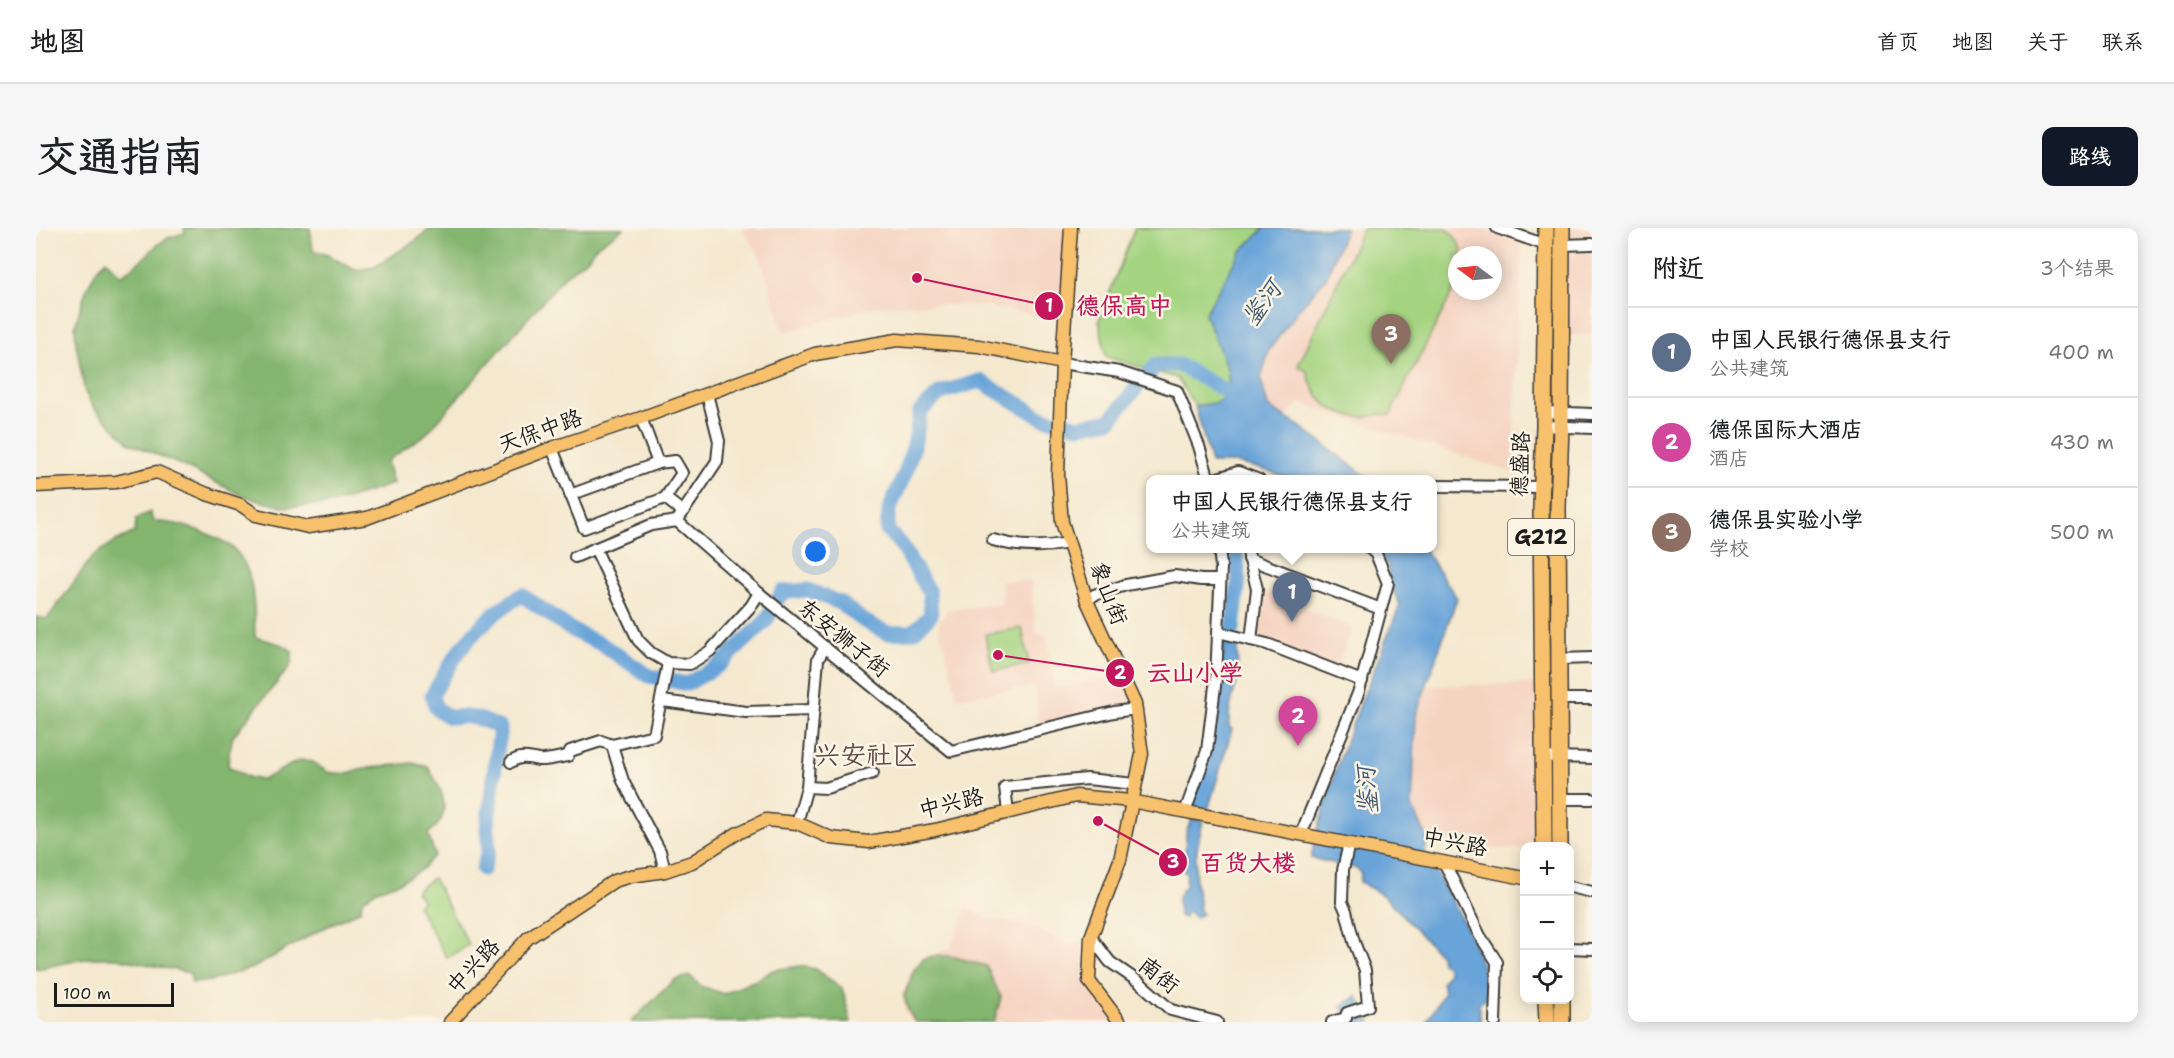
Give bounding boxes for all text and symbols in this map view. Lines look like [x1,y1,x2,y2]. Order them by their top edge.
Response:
text: 地图 [30,22,86,60]
text: 首页 [1877,28,1919,56]
text: 地图 [1952,28,1994,56]
text: 关于 [2027,28,2069,56]
text: 联系 [2102,28,2144,56]
button: 路线 [2042,127,2138,186]
text: 交通指南 [36,128,204,184]
north arrow [1448,246,1502,300]
text: 附近 [1652,250,1704,285]
text: 3个结果 [2040,255,2114,281]
water label: 鉴河 [1235,271,1291,332]
callout: 德保高中 [1034,285,1184,327]
text: 德保高中 [1076,290,1172,322]
text: 1 [1045,294,1053,318]
pin: 3 [1372,314,1410,364]
text: 中国人民银行德保县支行 [1709,325,1951,354]
text: 1 [1667,339,1676,365]
text: 400 m [2048,339,2114,365]
text: 公共建筑 [1709,355,1789,381]
street label: 天保中路 [494,402,586,460]
text: 德保国际大酒店 [1709,415,1863,444]
text: 2 [1665,429,1679,455]
text: 430 m [2050,429,2114,455]
street label: 德盛路 [1504,431,1536,497]
text: 酒店 [1709,445,1749,471]
popup [1146,475,1437,553]
text: 中国人民银行德保县支行 [1170,487,1413,516]
text: 德保县实验小学 [1709,505,1863,534]
text: 公共建筑 [1170,517,1250,543]
road number: G212 [1508,519,1574,555]
text: 3 [1665,519,1679,545]
text: 500 m [2050,519,2114,545]
text: 学校 [1709,535,1749,561]
your location [801,537,830,566]
street label: 象山街 [1084,557,1134,629]
pin: 1 [1272,572,1312,622]
street label: 东安狮子街 [792,592,896,684]
callout: 云山小学 [1105,652,1255,694]
text: 云山小学 [1147,657,1243,689]
text: 2 [1114,661,1127,685]
pin: 2 [1278,696,1318,746]
district label: 兴安社区 [814,737,918,772]
water label: 鉴河 [1349,761,1385,815]
street label: 中兴路 [916,781,986,825]
street label: 中兴路 [1420,821,1490,863]
callout: 百货大楼 [1158,841,1308,883]
map controls [1520,842,1574,1004]
button: + [1520,842,1574,896]
text: 百货大楼 [1200,847,1296,879]
text: 3 [1167,850,1179,874]
button: − [1520,896,1574,950]
street label: 中兴路 [440,932,506,1000]
street label: 南街 [1133,950,1185,1000]
button: locate [1520,950,1574,1004]
scale bar [54,980,174,1008]
text: 100 m [63,983,111,1004]

